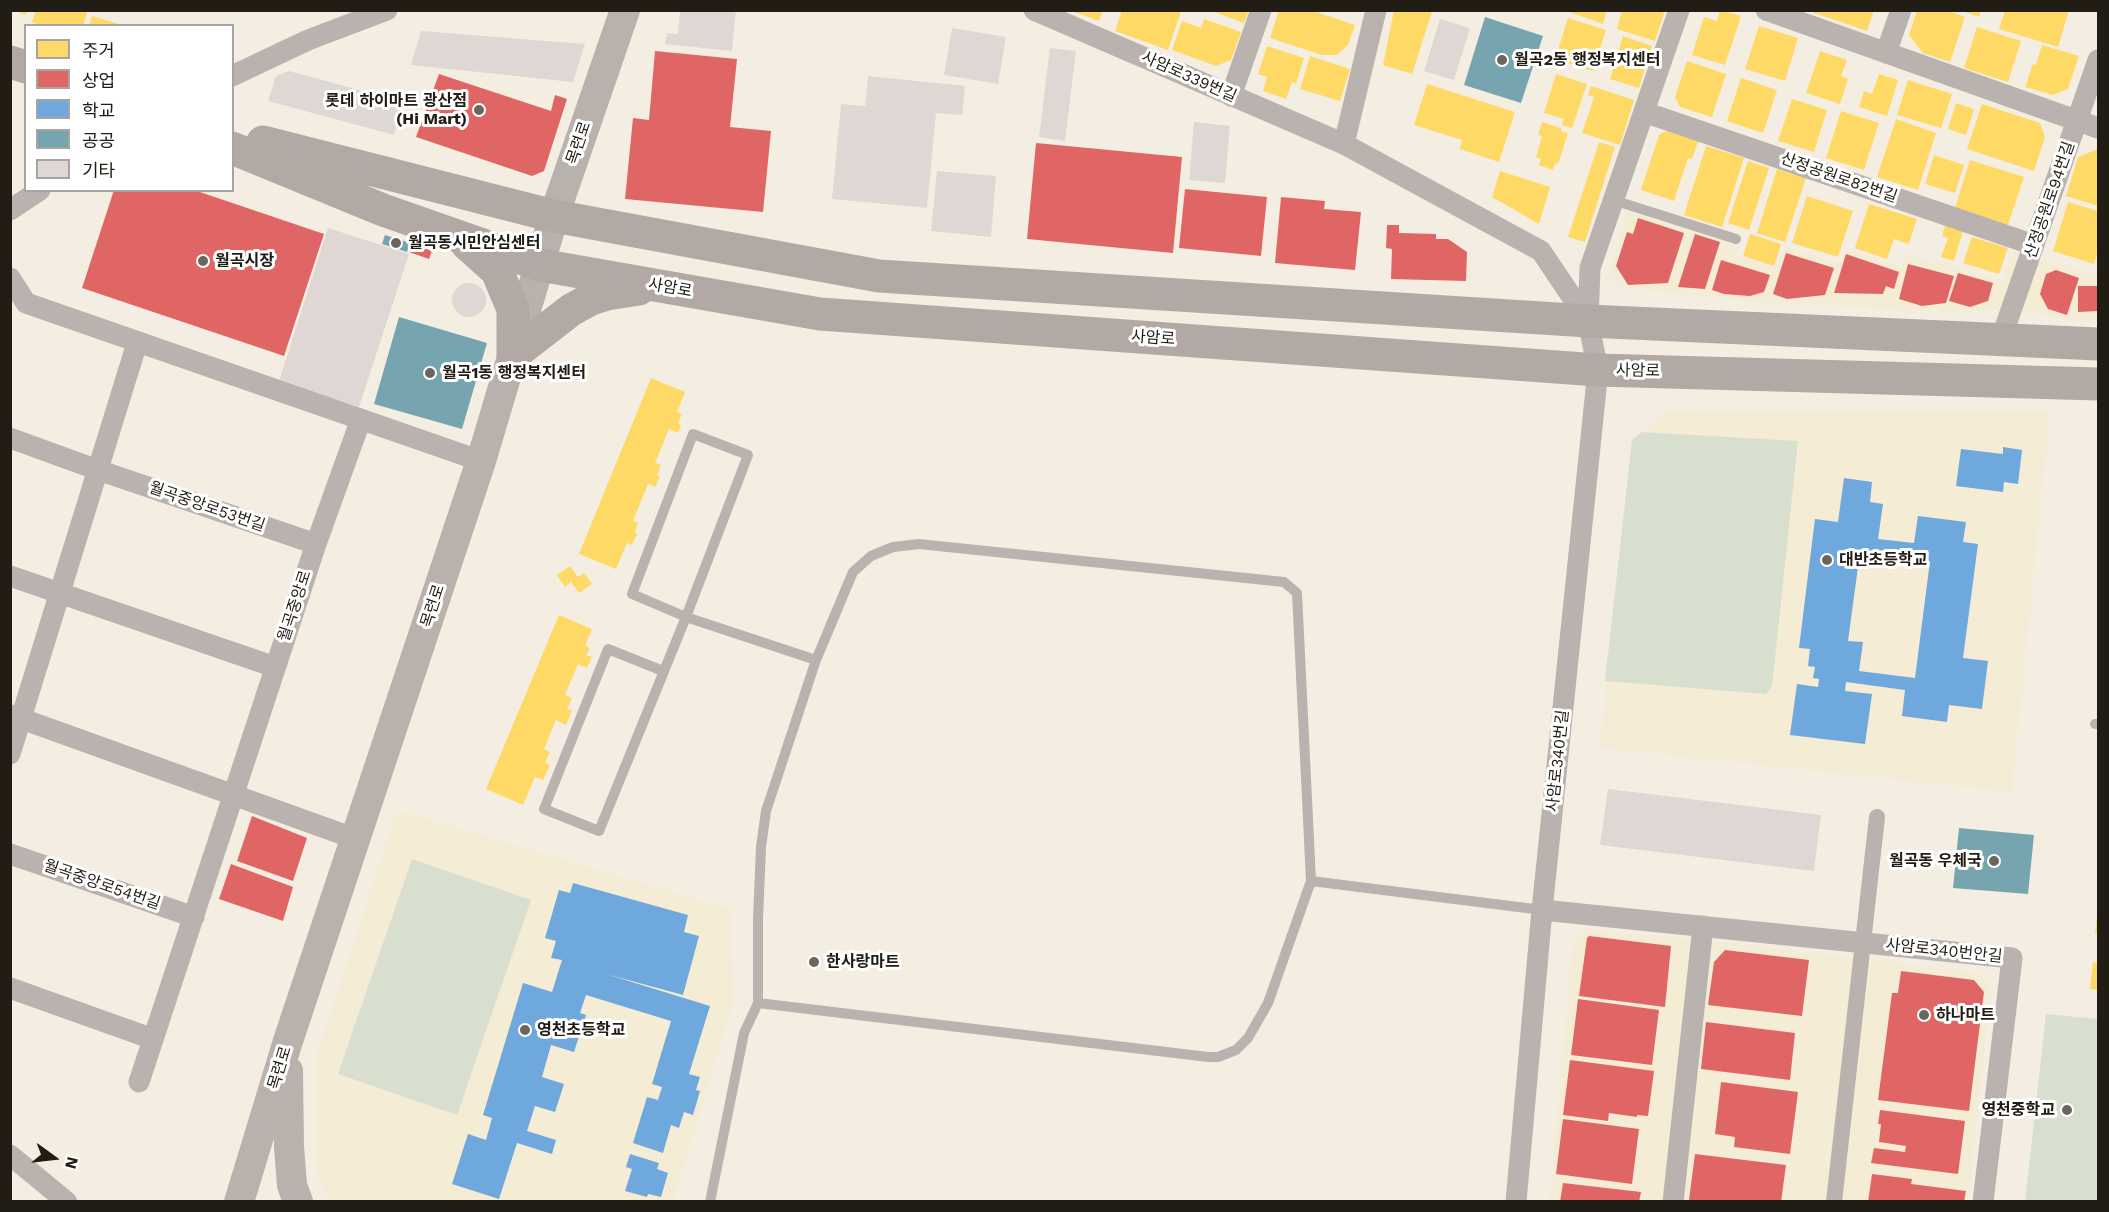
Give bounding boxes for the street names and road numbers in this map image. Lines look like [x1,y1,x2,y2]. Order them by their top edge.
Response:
street label: 사암로339번길 [1138,47,1240,107]
street label: 목련로 [563,119,595,167]
street label: 산정공원로94번길 [2021,139,2079,261]
street label: 산정공원로82번길 [1778,149,1900,207]
street label: 사암로 [647,275,693,301]
street label: 사암로 [1130,327,1176,349]
street label: 사암로 [1616,361,1660,381]
street label: 월곡중앙로53번길 [146,478,268,536]
street label: 월곡중앙로 [274,568,316,644]
street label: 목련로 [417,582,449,630]
street label: 사암로340번길 [1543,709,1573,813]
street label: 월곡중앙로54번길 [41,856,163,914]
street label: 사암로340번안길 [1885,935,2003,967]
street label: 목련로 [264,1044,296,1092]

